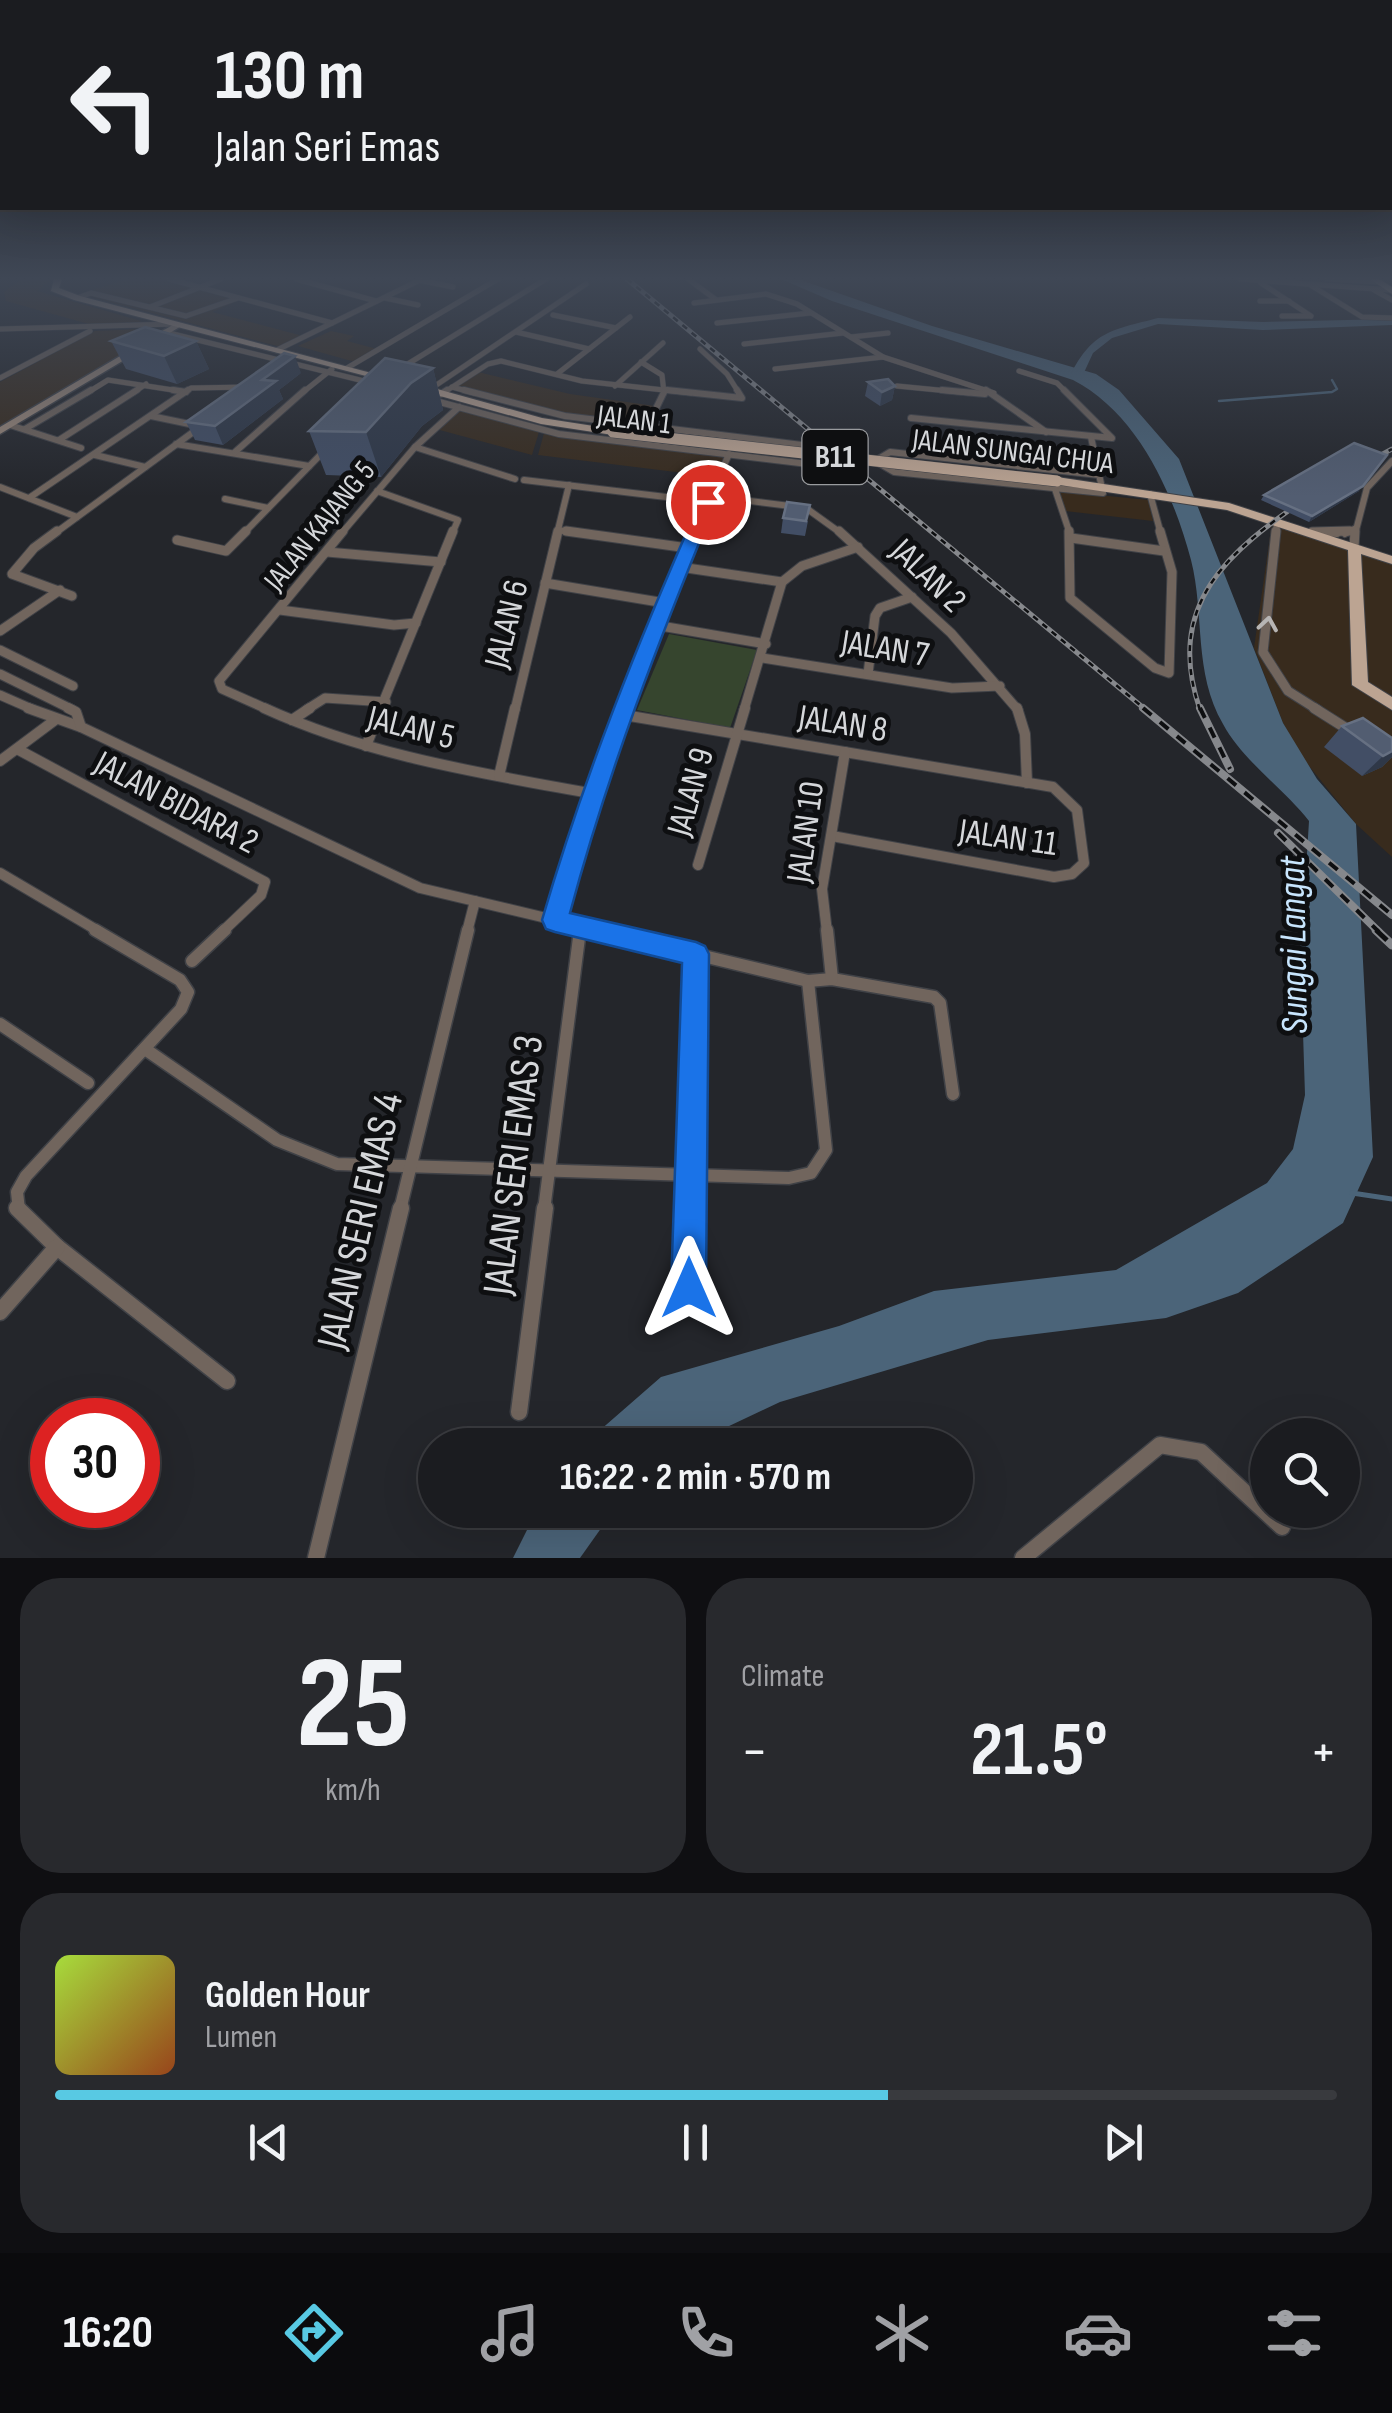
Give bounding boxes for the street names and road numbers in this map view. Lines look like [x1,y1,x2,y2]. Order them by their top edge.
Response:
street label: JALAN 1 [594,398,673,442]
street label: JALAN SUNGAI CHUA [909,422,1116,482]
road number: B11 [802,430,868,484]
street label: JALAN KAJANG 5 [256,454,383,599]
street label: JALAN 2 [881,529,975,622]
street label: JALAN 6 [475,576,539,673]
street label: JALAN 7 [837,621,932,677]
street label: JALAN 5 [362,696,459,759]
street label: JALAN 8 [795,696,890,752]
street label: JALAN BIDARA 2 [86,742,265,864]
street label: JALAN 9 [658,743,724,842]
street label: JALAN 10 [777,779,834,886]
street label: JALAN 11 [955,810,1060,866]
street label: JALAN SERI EMAS 3 [473,1032,555,1299]
street label: JALAN SERI EMAS 4 [307,1088,415,1355]

